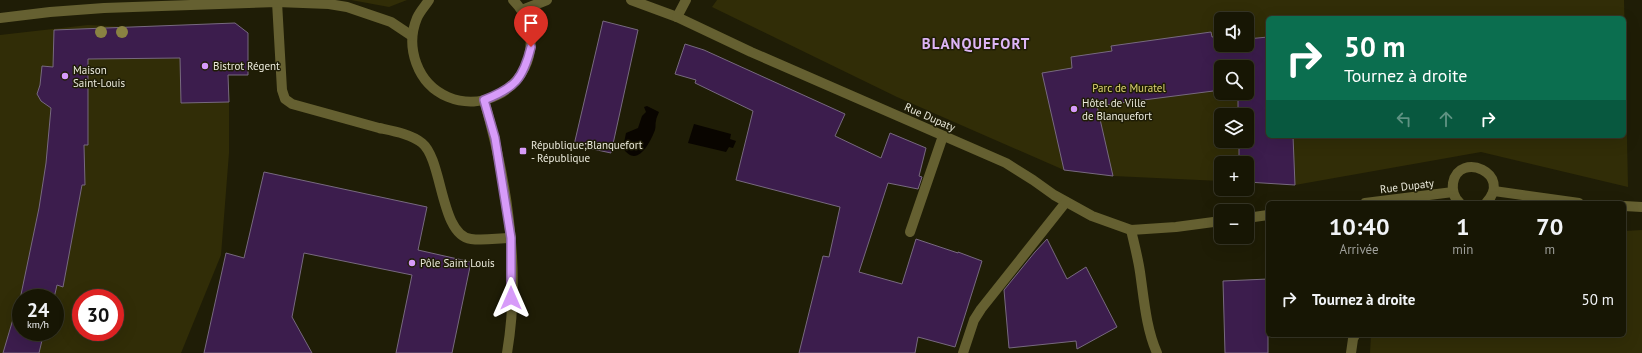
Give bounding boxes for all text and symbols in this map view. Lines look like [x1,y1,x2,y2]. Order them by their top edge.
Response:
pin [514,6,548,47]
icon: arrive [520,12,542,34]
map controls [1214,12,1254,244]
button: sound [1214,12,1254,52]
text: 50 m [1344,28,1405,65]
icon: right [1278,32,1330,84]
district label: BLANQUEFORT [922,34,1030,53]
place label: Bistrot Régent [213,59,280,73]
button: search [1214,60,1254,100]
marker: Bistrot Régent [200,61,210,71]
place label: Maison Saint-Louis [73,63,125,90]
text: Tournez à droite [1344,64,1467,87]
marker: Maison Saint-Louis [60,71,70,81]
park label: Parc de Muratel [1092,81,1166,95]
place label: Hôtel de Ville de Blanquefort [1082,96,1152,123]
street label: Rue Dupaty [902,100,958,135]
marker: Hôtel de Ville de Blanquefort [1069,104,1079,114]
button: layers [1214,108,1254,148]
icon: left [1393,108,1415,130]
icon: ahead [1435,108,1457,130]
icon: right [1477,108,1499,130]
place label: République;Blanquefort - République [531,138,643,165]
marker: République;Blanquefort - République [518,146,528,156]
button: + [1214,156,1254,196]
street label: Rue Dupaty [1379,176,1436,196]
button: − [1214,204,1254,244]
text: 10:40 [1329,211,1390,242]
text: 1 [1456,211,1470,242]
text: 70 [1536,211,1563,242]
text: Arrivée [1340,241,1379,258]
text: min [1452,241,1473,258]
text: m [1544,241,1555,258]
place label: Pôle Saint Louis [420,256,495,270]
marker: Pôle Saint Louis [407,258,417,268]
position arrow [490,277,532,319]
icon: right [1278,288,1300,310]
speed limit sign: 30 [72,289,124,341]
text: Tournez à droite [1312,290,1415,309]
text: 50 m [1581,290,1614,309]
text: 24 [27,297,49,323]
text: km/h [27,318,49,331]

